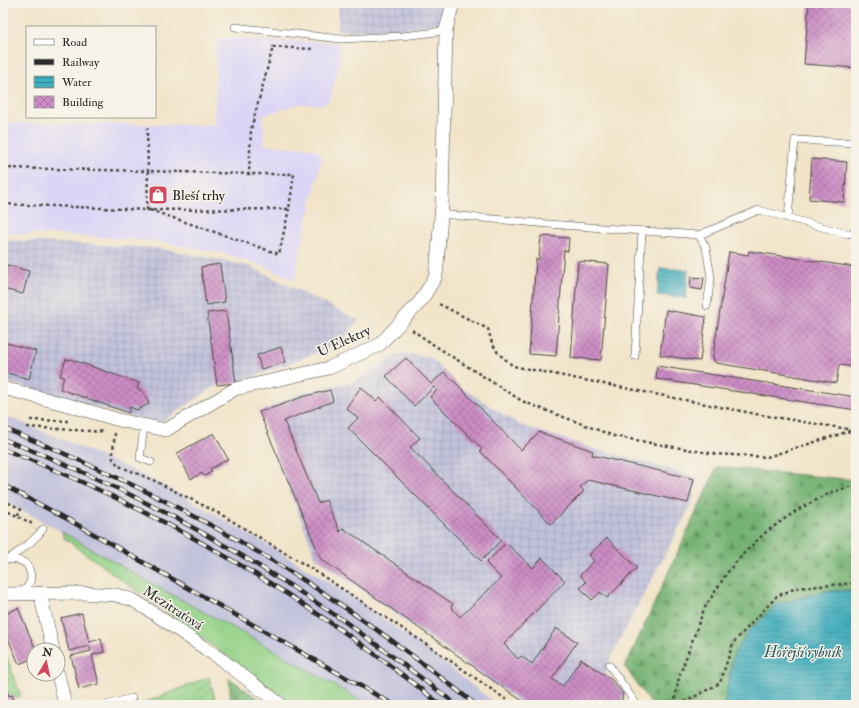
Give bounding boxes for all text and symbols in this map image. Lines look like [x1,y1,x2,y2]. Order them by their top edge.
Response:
legend [26,26,156,118]
text: Road [62,35,87,50]
text: Railway [62,55,100,70]
text: Water [61,75,92,90]
text: Building [62,95,105,110]
shop icon: Bleší trhy [147,184,169,206]
place label: Bleší trhy [172,187,226,205]
street label: U Elektry [315,321,374,361]
street label: Mezitraťová [140,582,206,634]
north arrow [26,642,66,682]
water label: Hořejší rybník [763,643,842,662]
text: N [41,645,54,660]

